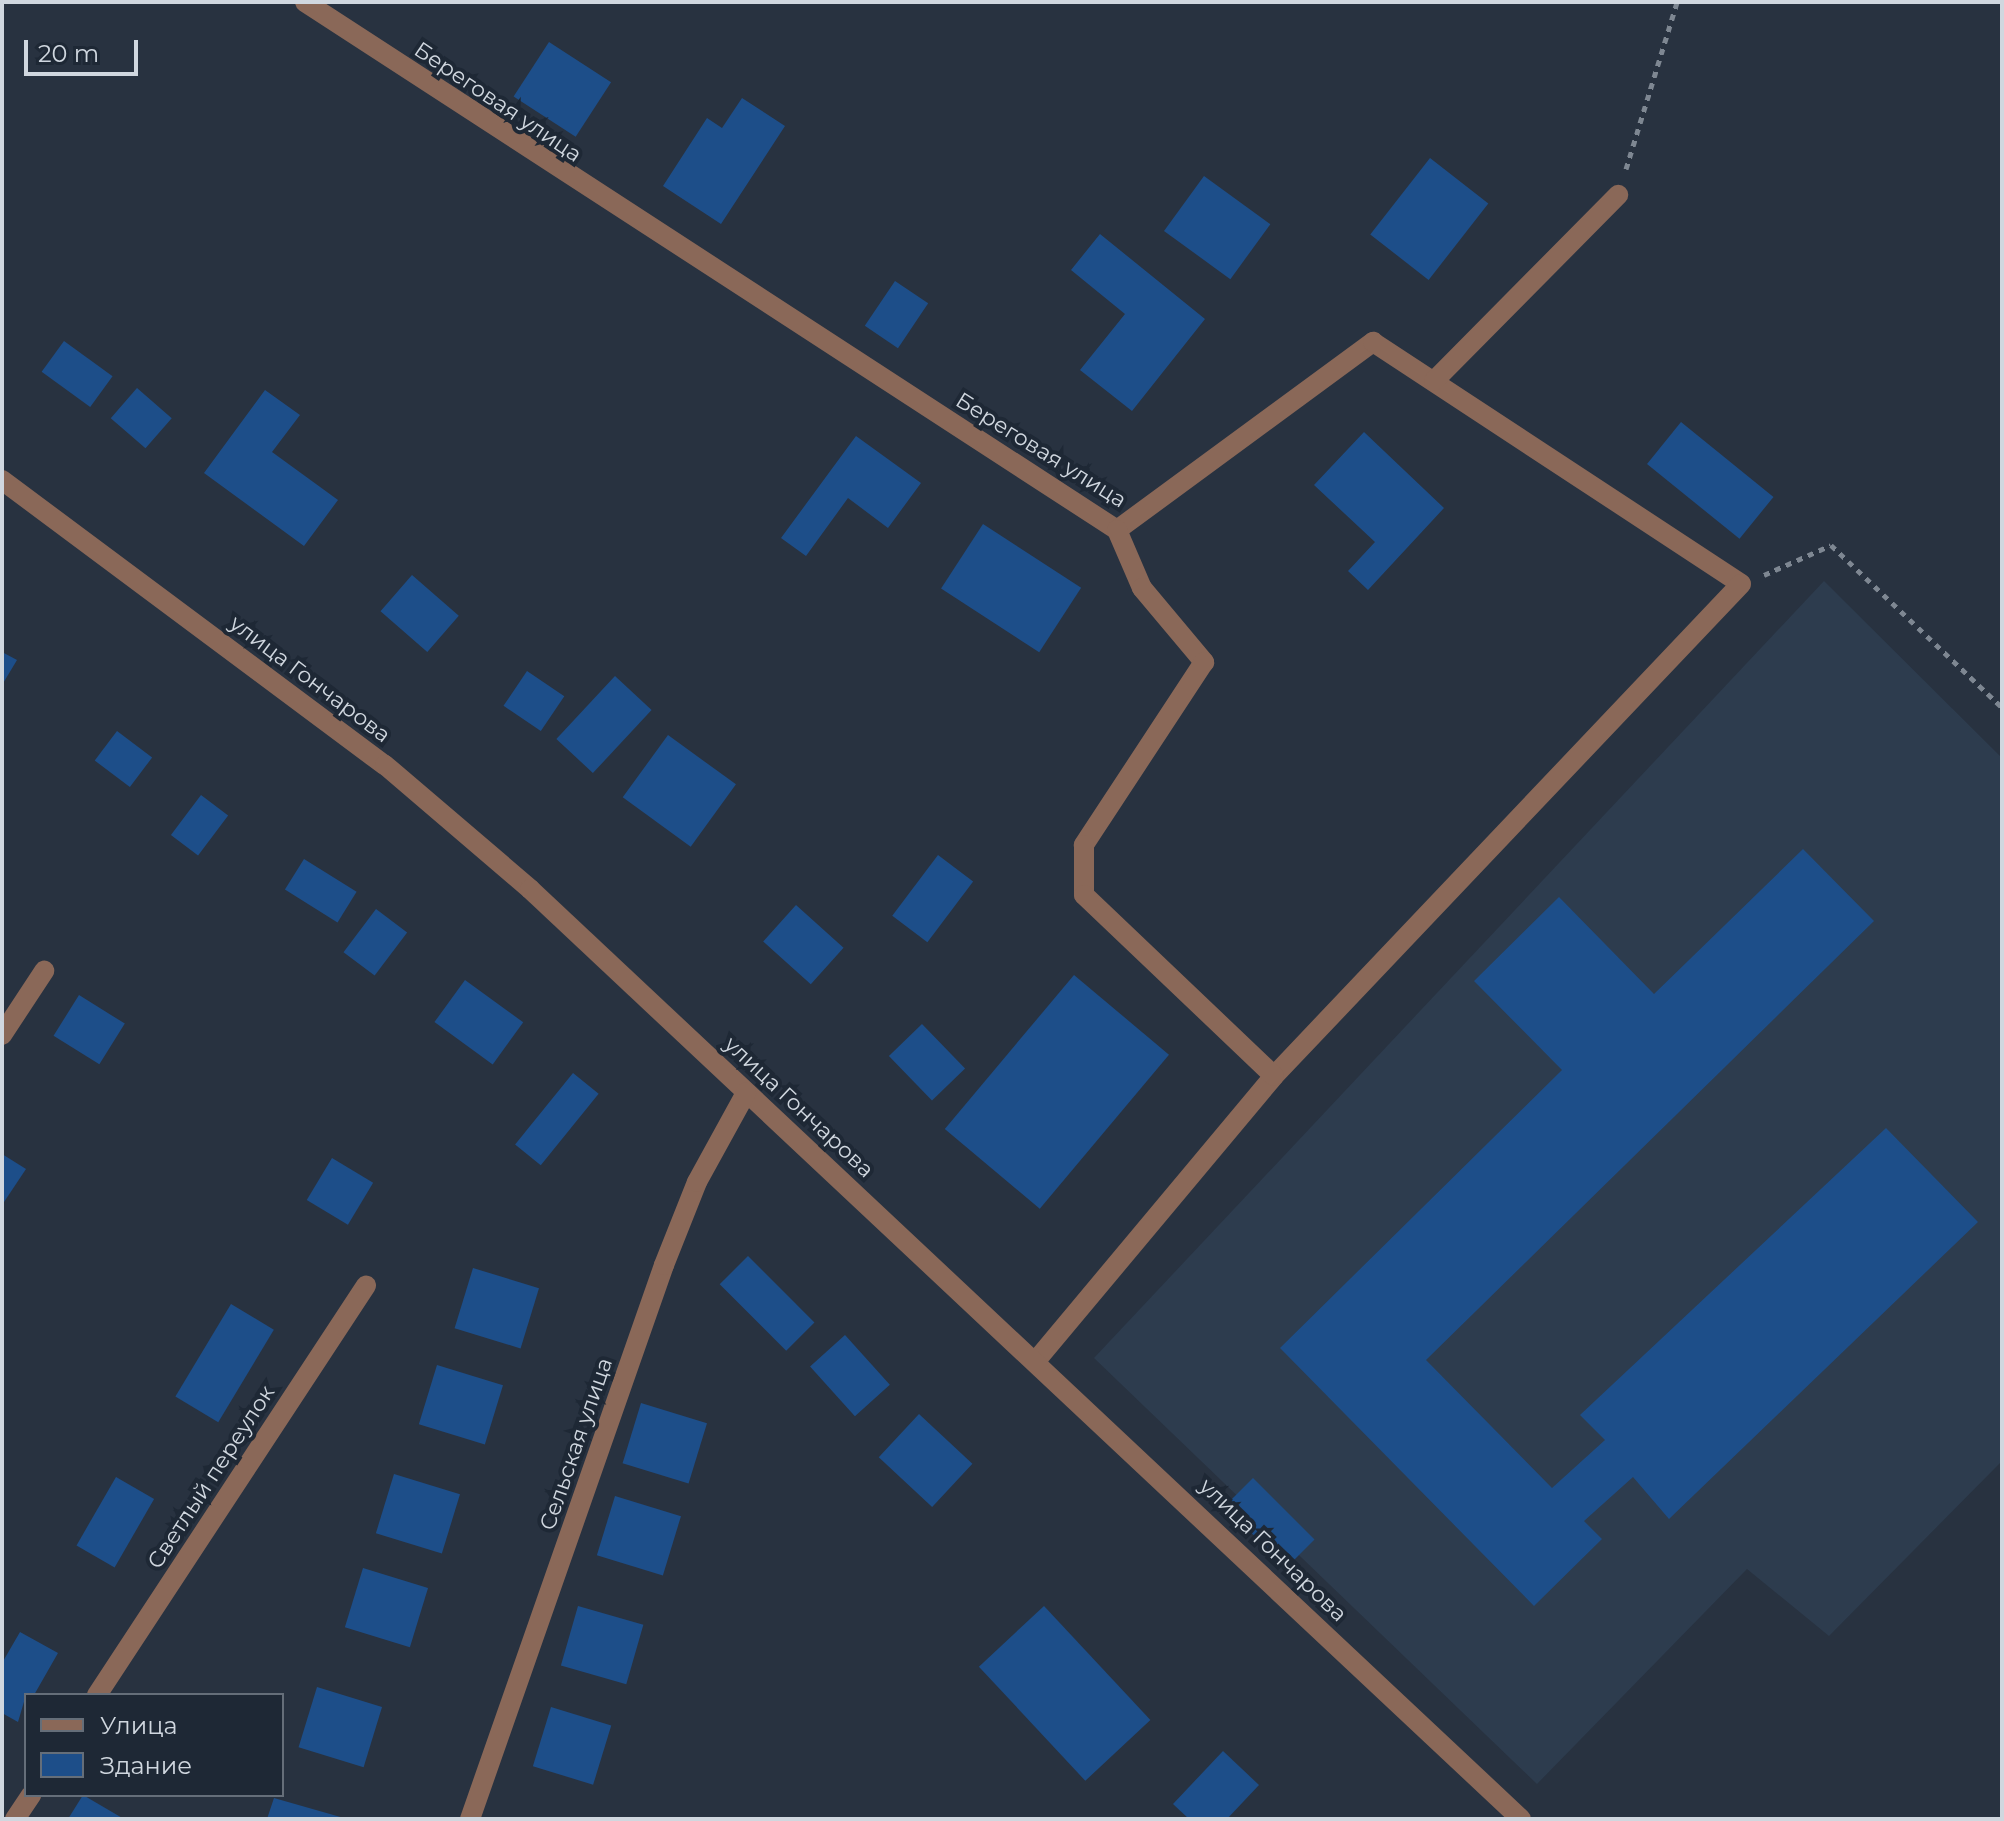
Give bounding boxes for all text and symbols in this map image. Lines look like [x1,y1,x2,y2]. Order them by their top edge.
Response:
scale bar [28,24,142,74]
street label: Береговая улица [409,36,587,168]
text: 20 m [38,39,99,68]
street label: Береговая улица [951,387,1131,513]
street label: улица Гончарова [224,610,396,748]
street label: улица Гончарова [719,1031,879,1183]
street label: Сельская улица [534,1354,618,1534]
street label: Светлый переулок [142,1380,280,1574]
street label: улица Гончарова [1194,1473,1352,1627]
legend [24,1693,284,1797]
text: Улица [100,1711,178,1740]
text: Здание [100,1751,192,1780]

